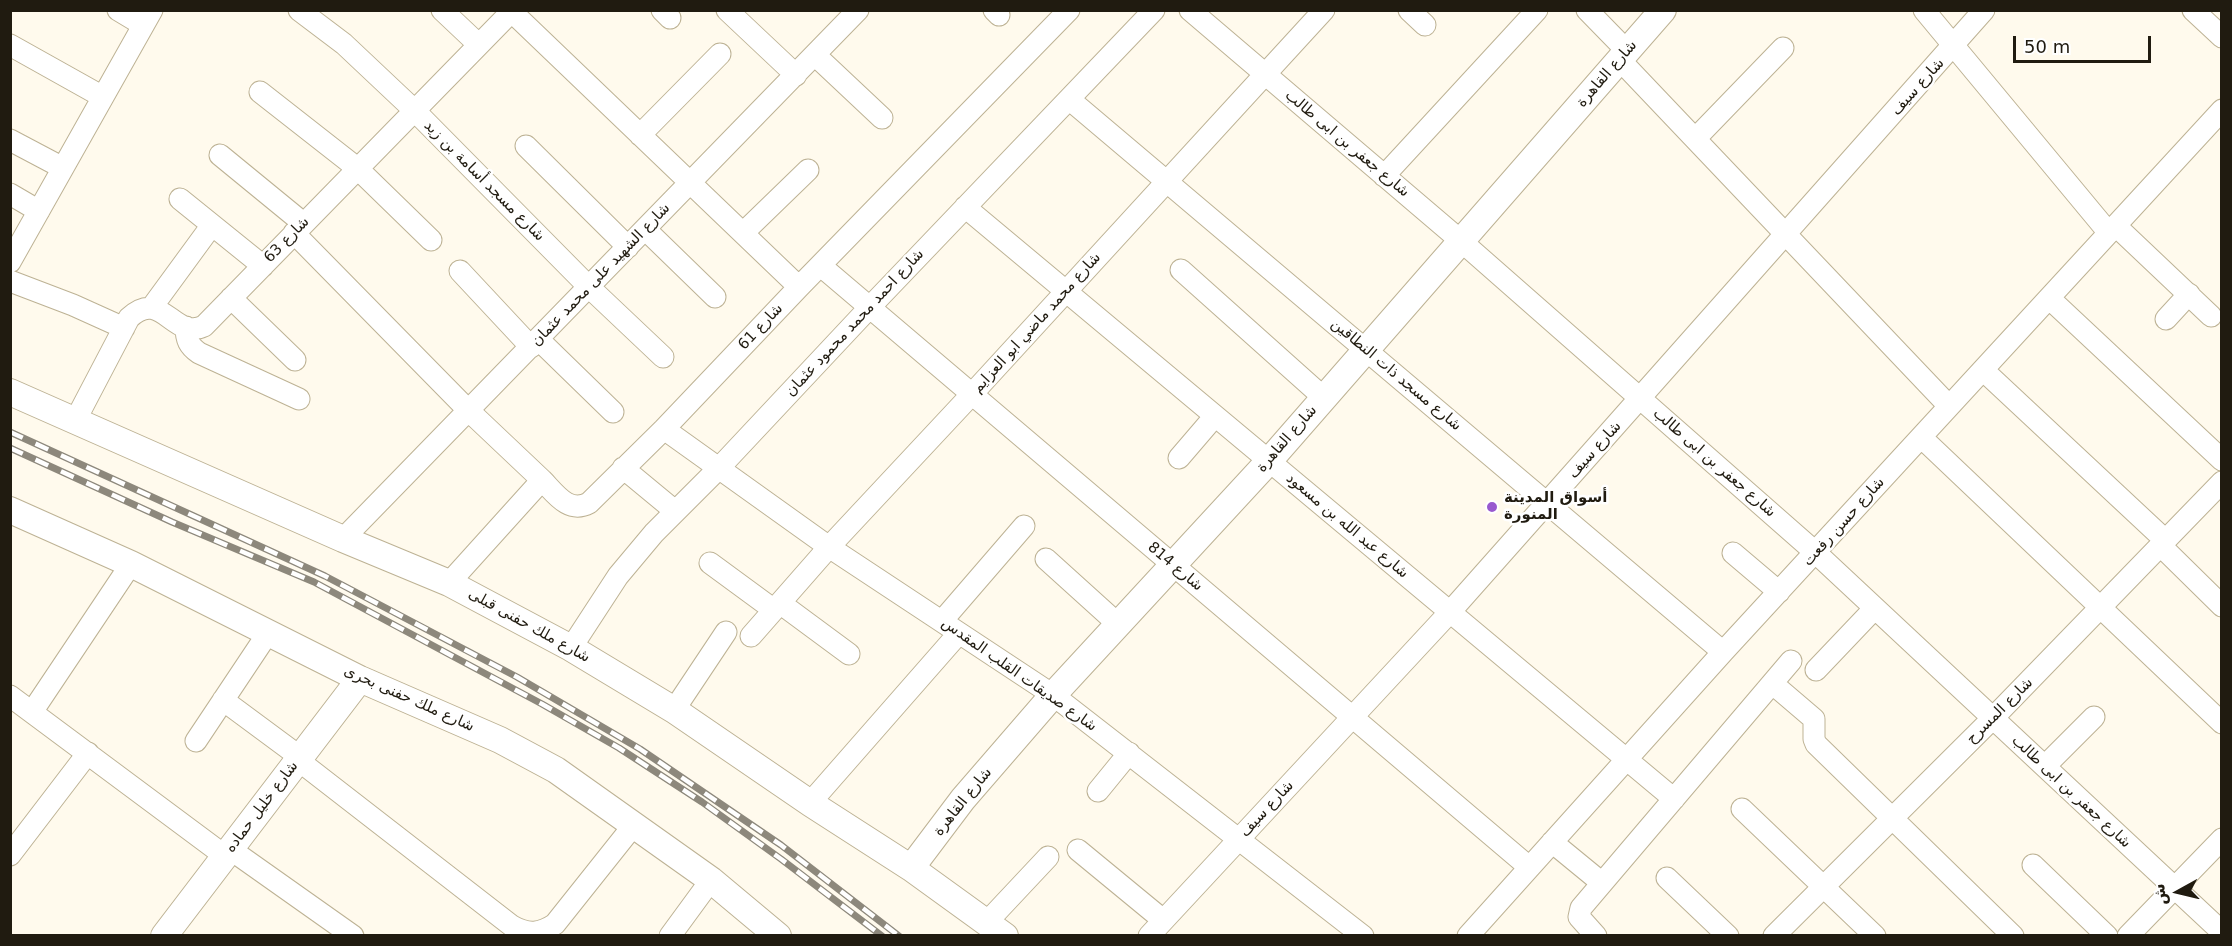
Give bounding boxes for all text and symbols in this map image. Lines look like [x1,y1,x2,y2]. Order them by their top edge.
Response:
scale bar [2016,24,2154,62]
text: 50 m [2024,36,2070,57]
street label: شارع القاهرة [1573,37,1641,111]
street label: شارع سيف [1888,55,1948,119]
street label: شارع جعفر بن ابى طالب [1281,87,1413,201]
street label: شارع مسجد أسامة بن زيد [420,117,548,245]
street label: شارع الشهيد على محمد عثمان [528,200,674,350]
street label: شارع 63 [261,213,313,267]
street label: شارع احمد محمد محمود عثمان [782,245,928,401]
street label: شارع محمد ماضي ابو العزايم [969,249,1105,397]
street label: شارع 61 [735,300,787,354]
street label: شارع مسجد ذات النطاقين [1327,315,1465,435]
street label: شارع القاهرة [1253,402,1321,476]
street label: شارع جعفر بن ابى طالب [1649,405,1779,521]
street label: شارع سيف [1565,418,1625,482]
street label: شارع عبد الله بن مسعود [1282,470,1412,582]
street label: شارع حسن رفعت [1799,474,1889,570]
place label: أسواق المدينة المنورة [1504,489,1607,524]
marker: أسواق المدينة المنورة [1485,500,1499,514]
street label: شارع 814 [1144,539,1206,595]
street label: شارع ملك حفنى قبلى [465,585,593,667]
street label: شارع صديقات القلب المقدس [938,614,1100,736]
street label: شارع ملك حفنى بحرى [341,662,477,736]
street label: شارع المسرح [1963,674,2037,748]
street label: شارع جعفر بن ابى طالب [2007,732,2135,852]
street label: شارع خليل حماده [222,758,302,856]
street label: شارع القاهرة [930,764,996,840]
street label: شارع سيف [1236,777,1298,841]
north arrow [2148,862,2208,922]
text: ش [2149,882,2171,907]

